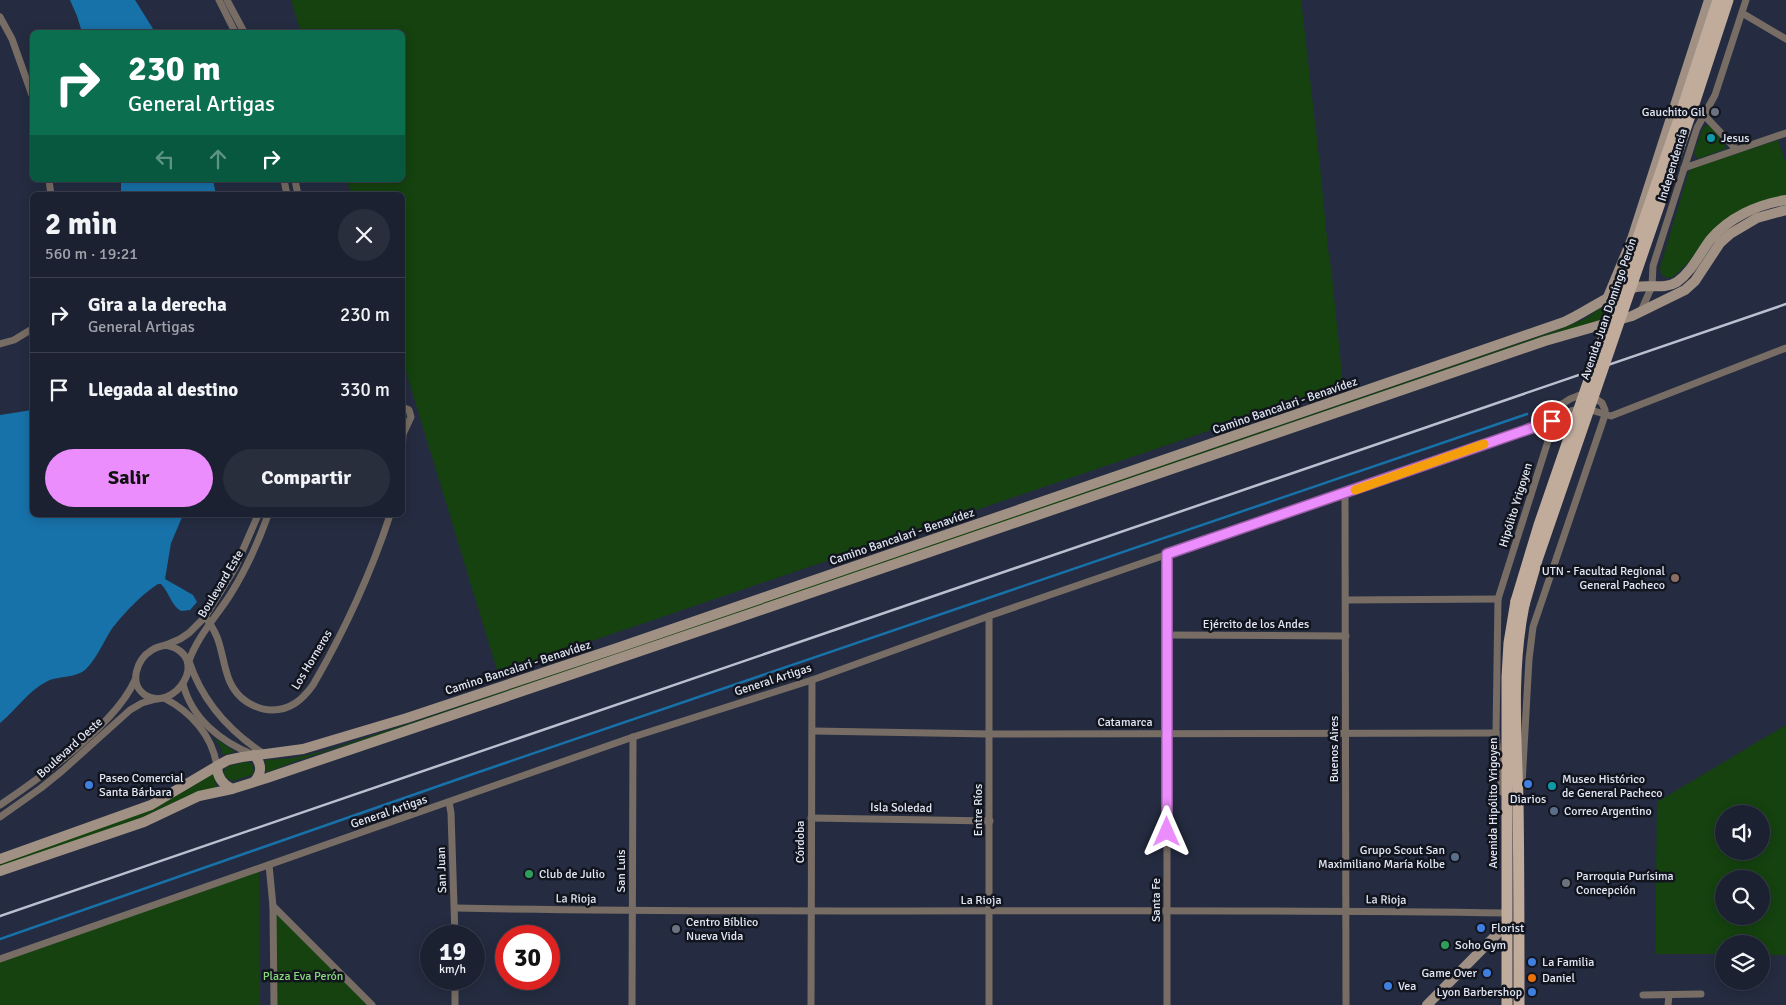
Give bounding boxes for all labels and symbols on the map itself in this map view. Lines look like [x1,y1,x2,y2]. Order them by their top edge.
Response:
place label: Gauchito Gil [1642,105,1705,120]
marker: Gauchito Gil [1709,106,1721,118]
street label: Independencia [1655,127,1691,203]
place label: Jesus [1721,131,1749,146]
marker: Jesus [1705,132,1717,144]
street label: Avenida Juan Domingo Perón [1578,236,1640,382]
street label: Camino Bancalari - Benavídez [1211,374,1359,438]
pin [1531,400,1573,442]
street label: Hipólito Yrigoyen [1496,461,1536,549]
street label: Camino Bancalari - Benavídez [828,505,976,569]
street label: Boulevard Este [195,547,247,621]
place label: UTN - Facultad Regional General Pacheco [1542,564,1665,593]
marker: UTN - Facultad Regional General Pacheco [1669,572,1681,584]
street label: Ejército de los Andes [1203,617,1309,632]
street label: Los Horneros [288,627,336,693]
street label: Camino Bancalari - Benavídez [443,637,593,699]
street label: General Artigas [733,660,813,700]
street label: Boulevard Oeste [34,715,106,781]
street label: Catamarca [1098,715,1152,730]
street label: Buenos Aires [1327,716,1342,782]
street label: Avenida Hipólito Yrigoyen [1486,738,1501,868]
place label: Paseo Comercial Santa Bárbara [99,771,184,800]
place label: Museo Histórico de General Pacheco [1562,772,1662,801]
marker: Diarios [1522,778,1534,790]
marker: Paseo Comercial Santa Bárbara [83,779,95,791]
marker: Museo Histórico de General Pacheco [1546,780,1558,792]
street label: Entre Ríos [971,784,986,836]
street label: General Artigas [349,792,429,832]
place label: Diarios [1510,792,1546,807]
street label: Isla Soledad [870,800,932,816]
place label: Correo Argentino [1564,804,1652,819]
position arrow [1140,805,1192,857]
marker: Correo Argentino [1548,805,1560,817]
street label: Córdoba [793,821,808,863]
place label: Grupo Scout San Maximiliano María Kolbe [1318,843,1445,872]
street label: San Juan [434,846,450,894]
street label: San Luis [614,850,629,892]
marker: Grupo Scout San Maximiliano María Kolbe [1449,851,1461,863]
place label: Club de Julio [539,867,605,882]
marker: Club de Julio [523,868,535,880]
place label: Parroquia Purísima Concepción [1576,869,1674,898]
marker: Parroquia Purísima Concepción [1560,877,1572,889]
street label: Santa Fe [1149,878,1164,922]
street label: La Rioja [555,891,597,907]
street label: La Rioja [1365,892,1407,908]
street label: La Rioja [961,893,1002,908]
place label: Centro Bíblico Nueva Vida [686,915,758,944]
place label: Florist [1491,921,1524,936]
marker: Florist [1475,922,1487,934]
marker: Centro Bíblico Nueva Vida [670,923,682,935]
speed limit sign: 30 [495,925,560,990]
place label: Soho Gym [1455,938,1506,953]
marker: Soho Gym [1439,939,1451,951]
place label: La Familia [1542,955,1594,970]
marker: La Familia [1526,956,1538,968]
place label: Game Over [1421,966,1478,981]
marker: Game Over [1481,967,1493,979]
park label: Plaza Eva Perón [263,969,343,984]
place label: Daniel [1542,971,1576,986]
marker: Daniel [1526,972,1538,984]
place label: Vea [1398,979,1416,994]
marker: Vea [1382,980,1394,992]
place label: Lyon Barbershop [1437,985,1522,1000]
marker: Lyon Barbershop [1526,986,1538,998]

